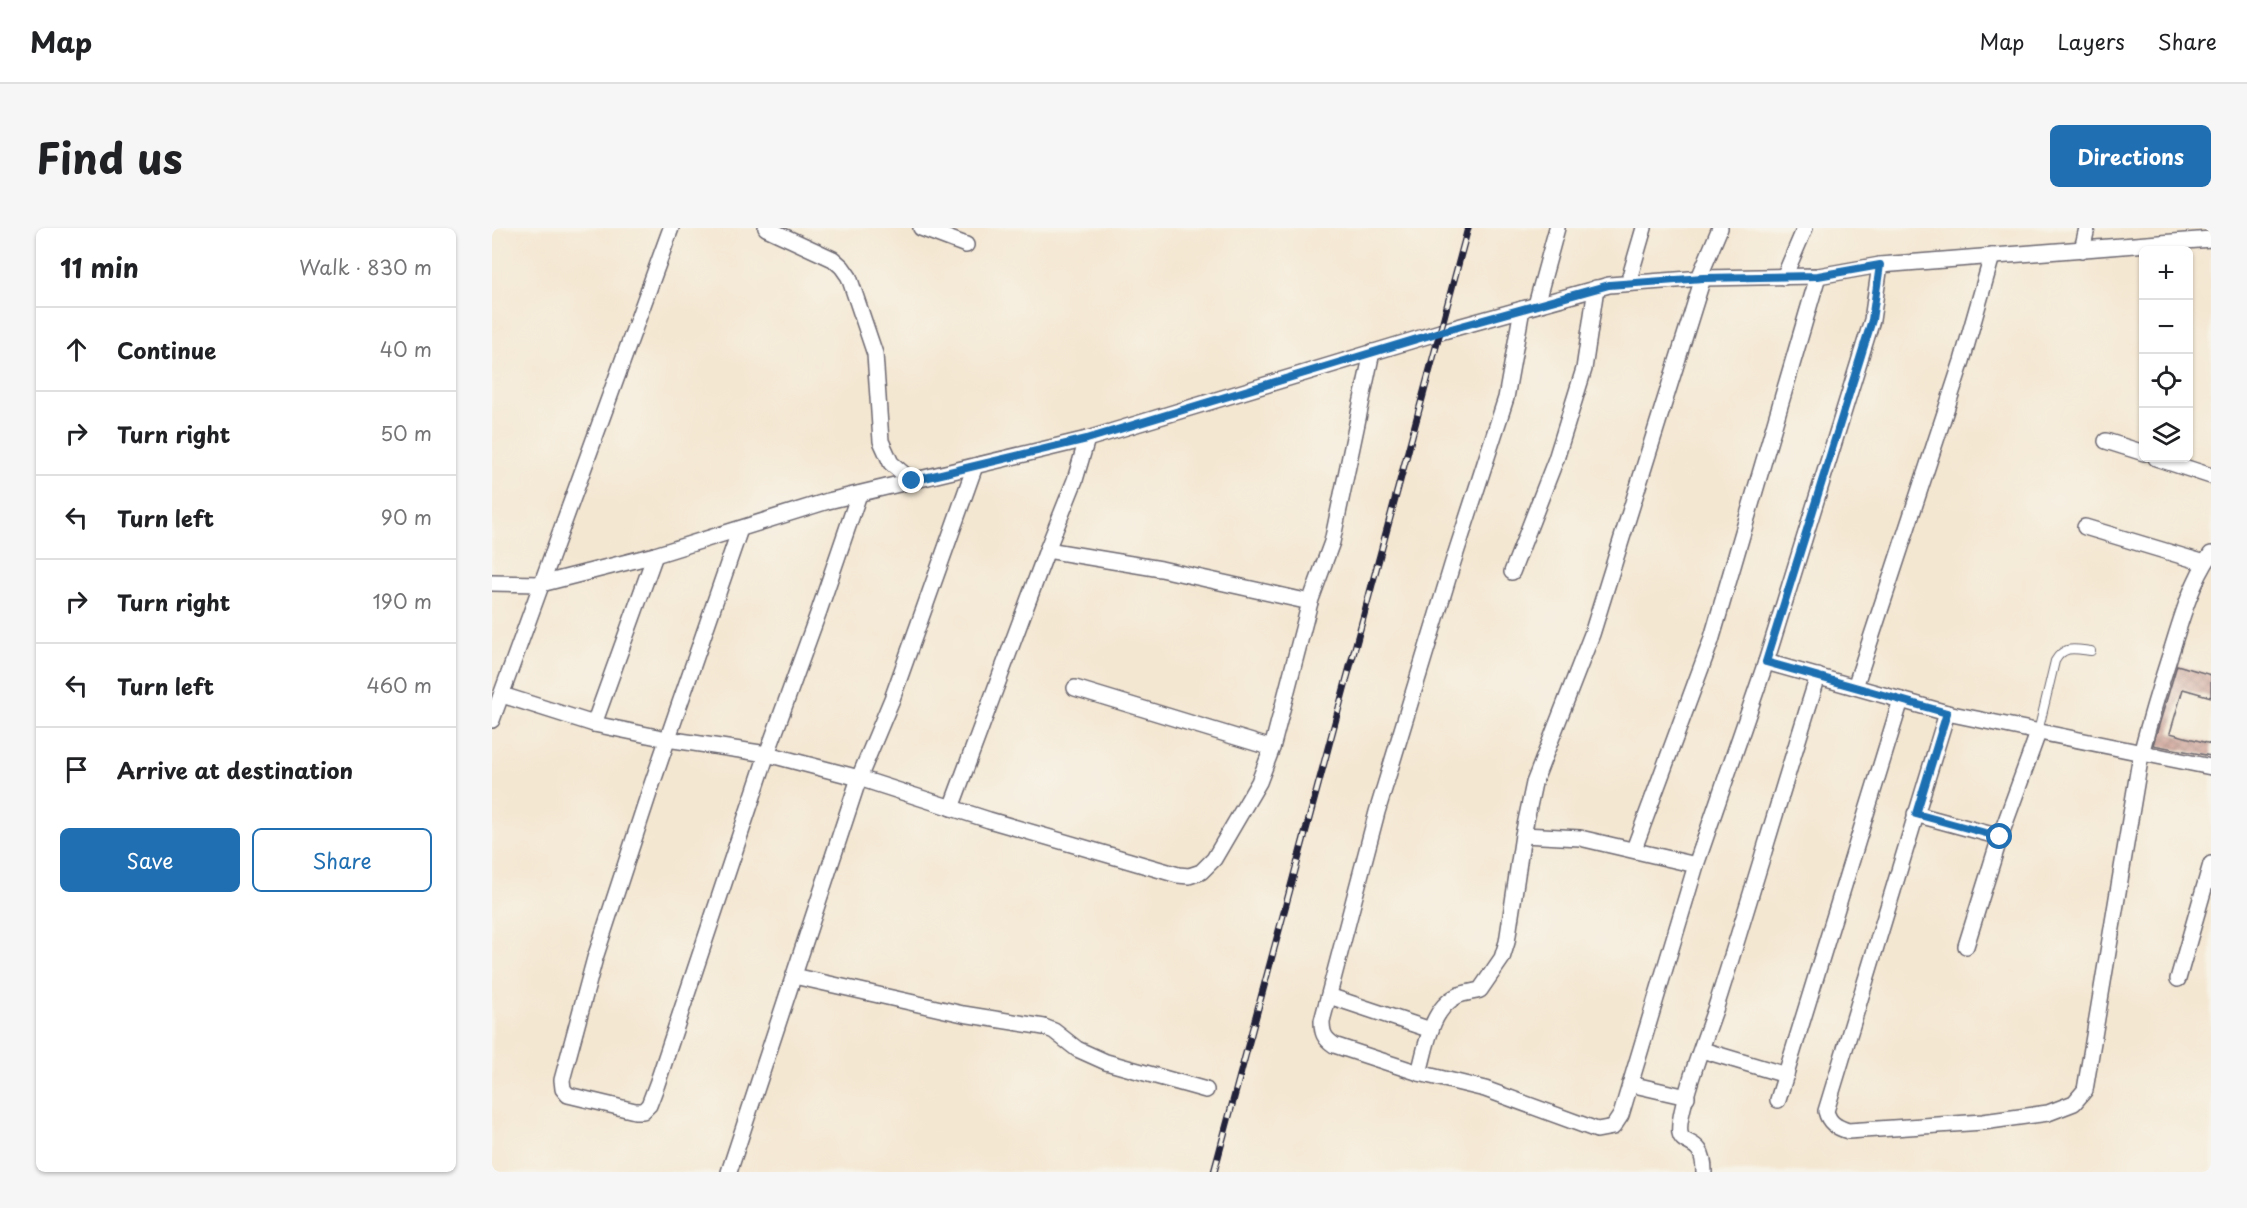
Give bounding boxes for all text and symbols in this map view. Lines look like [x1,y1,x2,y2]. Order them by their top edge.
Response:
text: Map [30,20,92,63]
text: Map [1980,25,2024,57]
text: Layers [2057,25,2125,57]
text: Share [2158,25,2217,57]
text: Find us [36,125,183,188]
button: Directions [2050,125,2211,187]
map controls [2139,246,2193,462]
button: + [2139,246,2193,300]
text: 11 min [60,248,139,287]
text: Walk · 830 m [299,252,432,282]
button: − [2139,300,2193,354]
icon: ahead [60,333,93,366]
text: Continue [117,333,216,366]
text: 40 m [380,334,432,364]
button: locate [2139,354,2193,408]
button: layers [2139,408,2193,462]
icon: right [60,417,93,450]
text: Turn right [117,417,230,450]
text: 50 m [380,418,432,448]
route end [898,467,924,493]
icon: left [60,501,93,534]
text: Turn left [117,501,214,534]
text: 90 m [381,502,432,532]
icon: right [60,585,93,618]
text: Turn right [117,585,230,618]
text: 190 m [373,586,432,616]
icon: left [60,669,93,702]
text: Turn left [117,669,214,702]
text: 460 m [366,670,432,700]
icon: arrive [60,753,93,786]
text: Arrive at destination [117,753,353,786]
route start [1986,823,2012,849]
button: Save [60,828,240,892]
button: Share [252,828,432,892]

